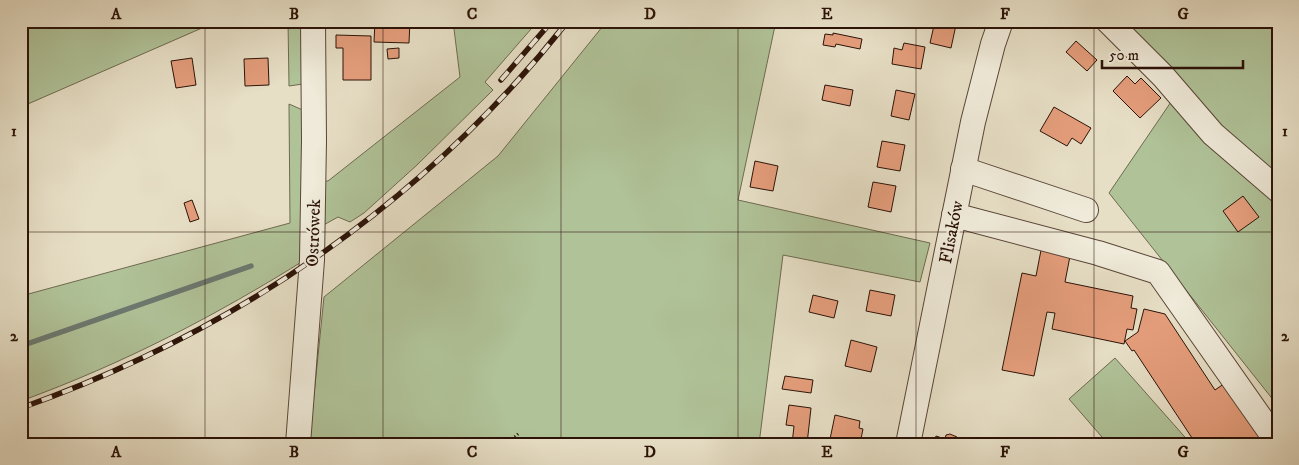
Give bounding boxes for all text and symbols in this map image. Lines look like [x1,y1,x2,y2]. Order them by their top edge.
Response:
text: A [110,4,122,24]
text: B [289,4,299,24]
text: C [467,4,477,24]
text: D [644,4,656,24]
text: E [821,4,833,24]
text: F [1000,4,1010,24]
text: G [1177,4,1189,24]
scale bar [1102,38,1243,70]
text: 50 m [1109,46,1139,65]
text: 1 [11,121,17,141]
text: 1 [1282,121,1288,141]
street label: Flisaków [935,198,969,266]
street label: Ostrówek [302,199,326,267]
text: 2 [10,326,19,346]
text: 2 [1281,326,1290,346]
text: A [110,442,122,462]
text: B [289,442,299,462]
text: C [467,442,477,462]
text: D [644,442,656,462]
text: E [821,442,833,462]
text: F [1000,442,1010,462]
text: G [1177,442,1189,462]

